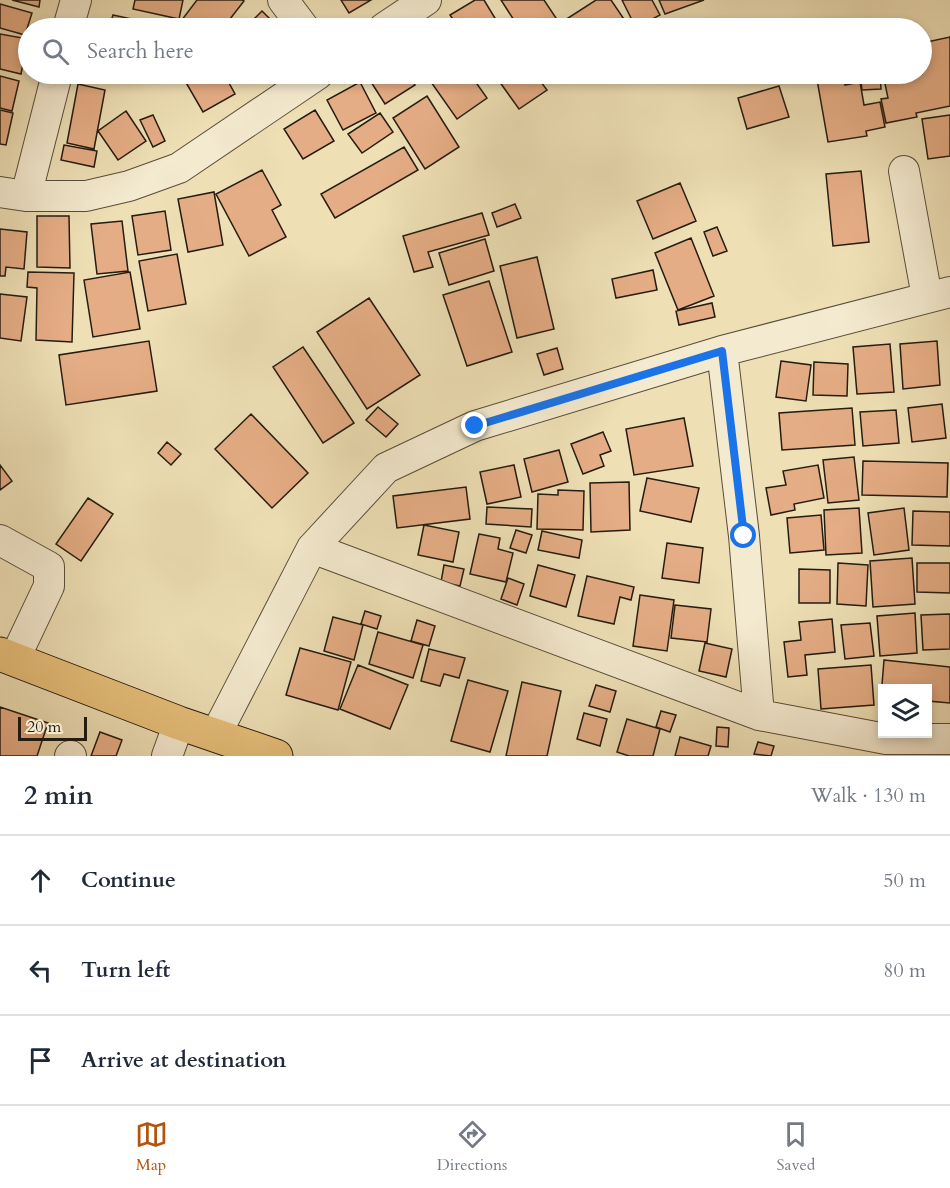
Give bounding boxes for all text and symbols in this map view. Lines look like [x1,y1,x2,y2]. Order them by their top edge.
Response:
search box [18,18,932,84]
icon: search [39,35,72,68]
text: Search here [87,36,194,66]
route end [461,412,487,438]
route start [730,522,756,548]
map controls [878,684,932,738]
button: layers [878,684,932,738]
scale bar [18,714,87,742]
text: 20 m [27,716,61,738]
text: 2 min [24,778,93,813]
text: Walk · 130 m [811,782,926,809]
icon: ahead [24,864,57,897]
text: Continue [81,865,176,895]
text: 50 m [883,867,926,894]
icon: left [24,954,57,987]
text: Turn left [81,955,170,985]
text: 80 m [883,957,926,984]
icon: arrive [24,1044,57,1077]
text: Arrive at destination [81,1045,286,1075]
tab: Map [135,1118,168,1176]
tab: Directions [437,1118,507,1176]
tab: Saved [777,1118,815,1176]

